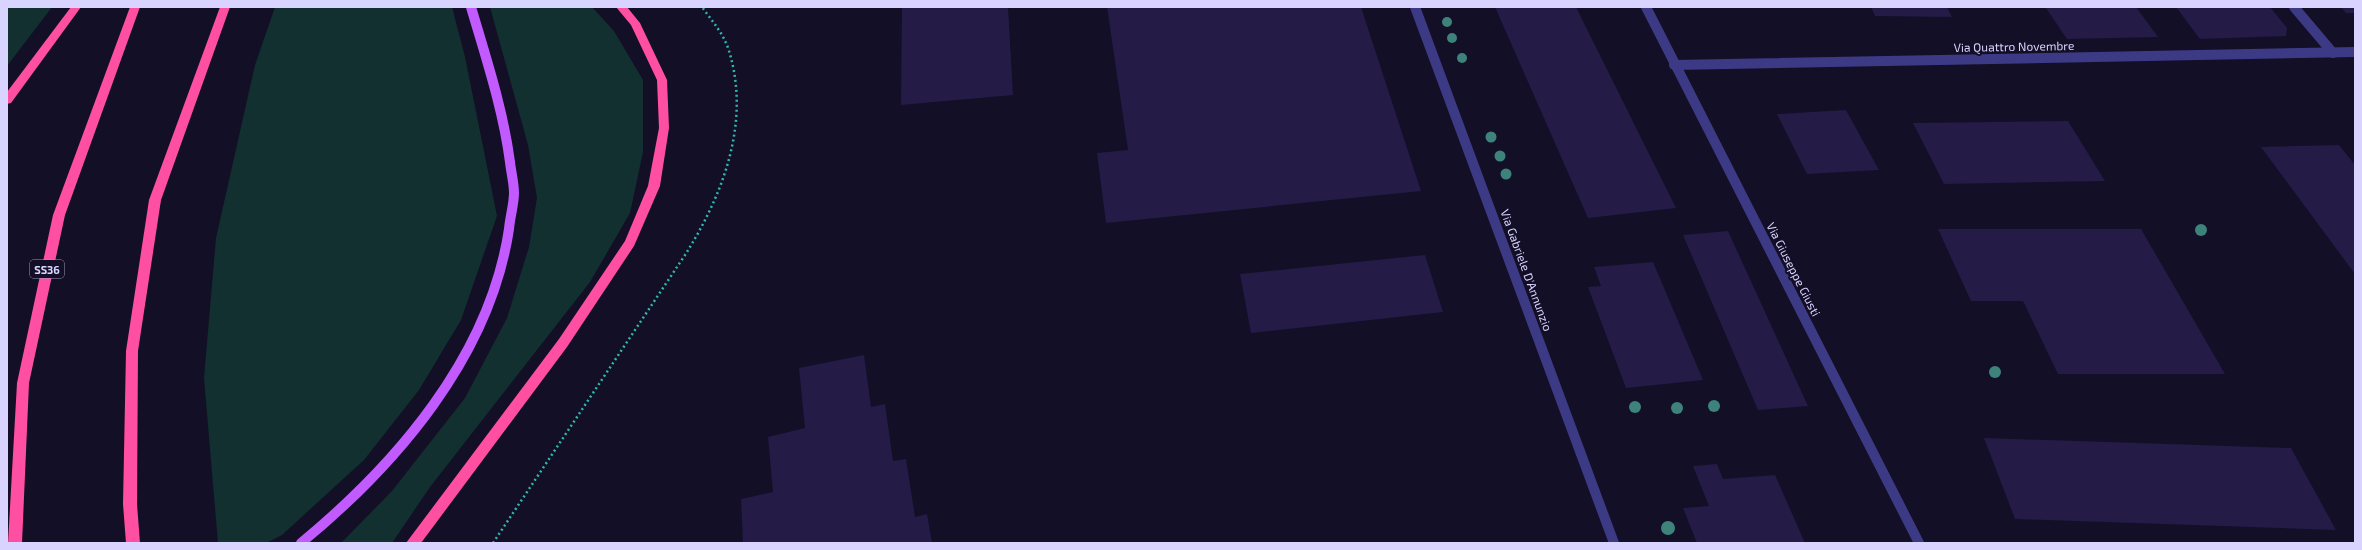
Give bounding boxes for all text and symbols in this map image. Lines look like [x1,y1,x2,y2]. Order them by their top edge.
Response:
street label: Via Quattro Novembre [1954,38,2074,55]
street label: Via Gabriele D'Annunzio [1498,207,1556,333]
street label: Via Giuseppe Giusti [1764,220,1824,318]
road number: SS36 [30,260,64,278]

